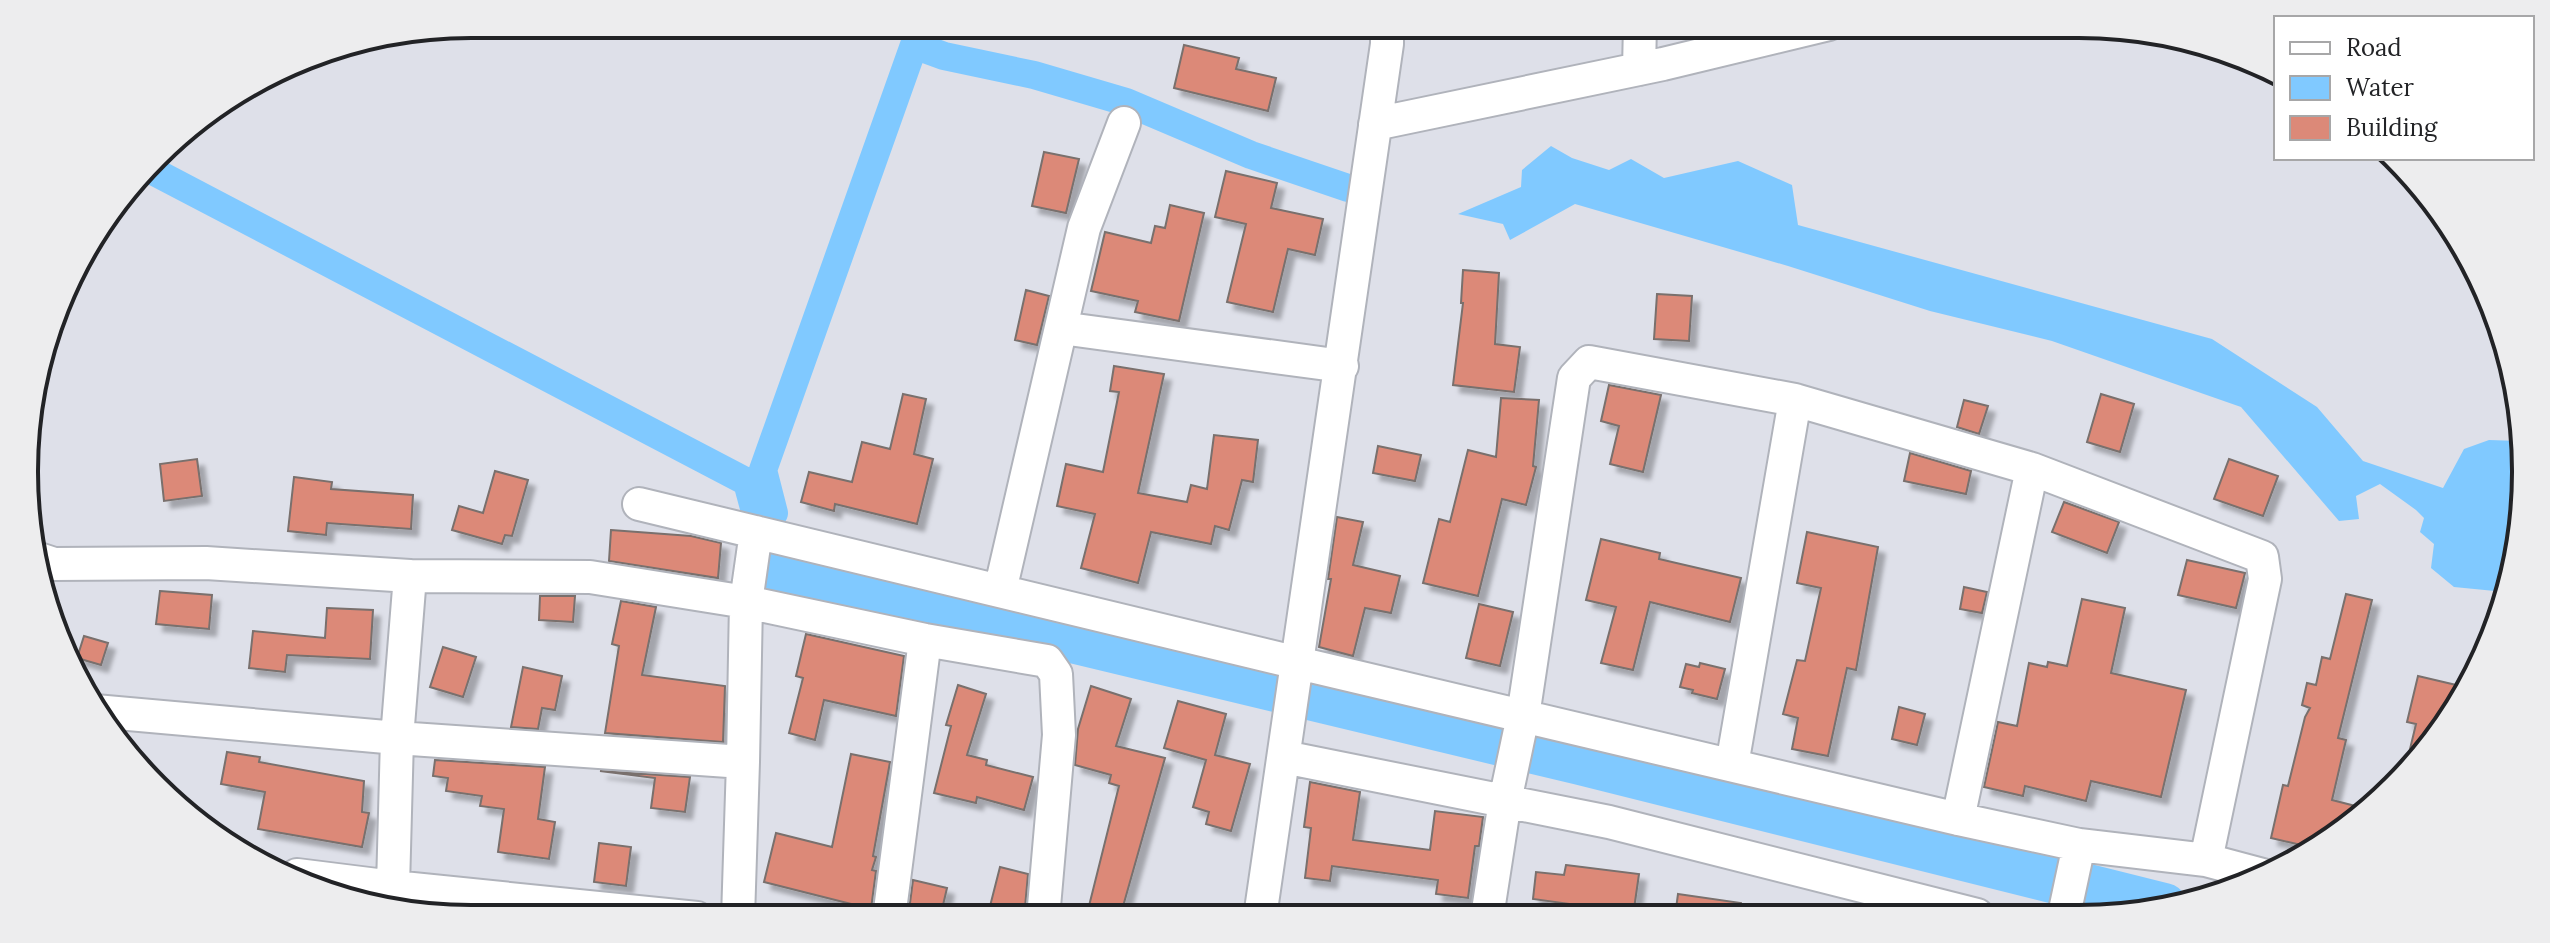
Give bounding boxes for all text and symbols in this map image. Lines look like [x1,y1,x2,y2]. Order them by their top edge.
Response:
legend [2274,16,2534,160]
text: Road [2346,32,2402,63]
text: Water [2346,72,2414,103]
text: Building [2346,112,2438,143]

